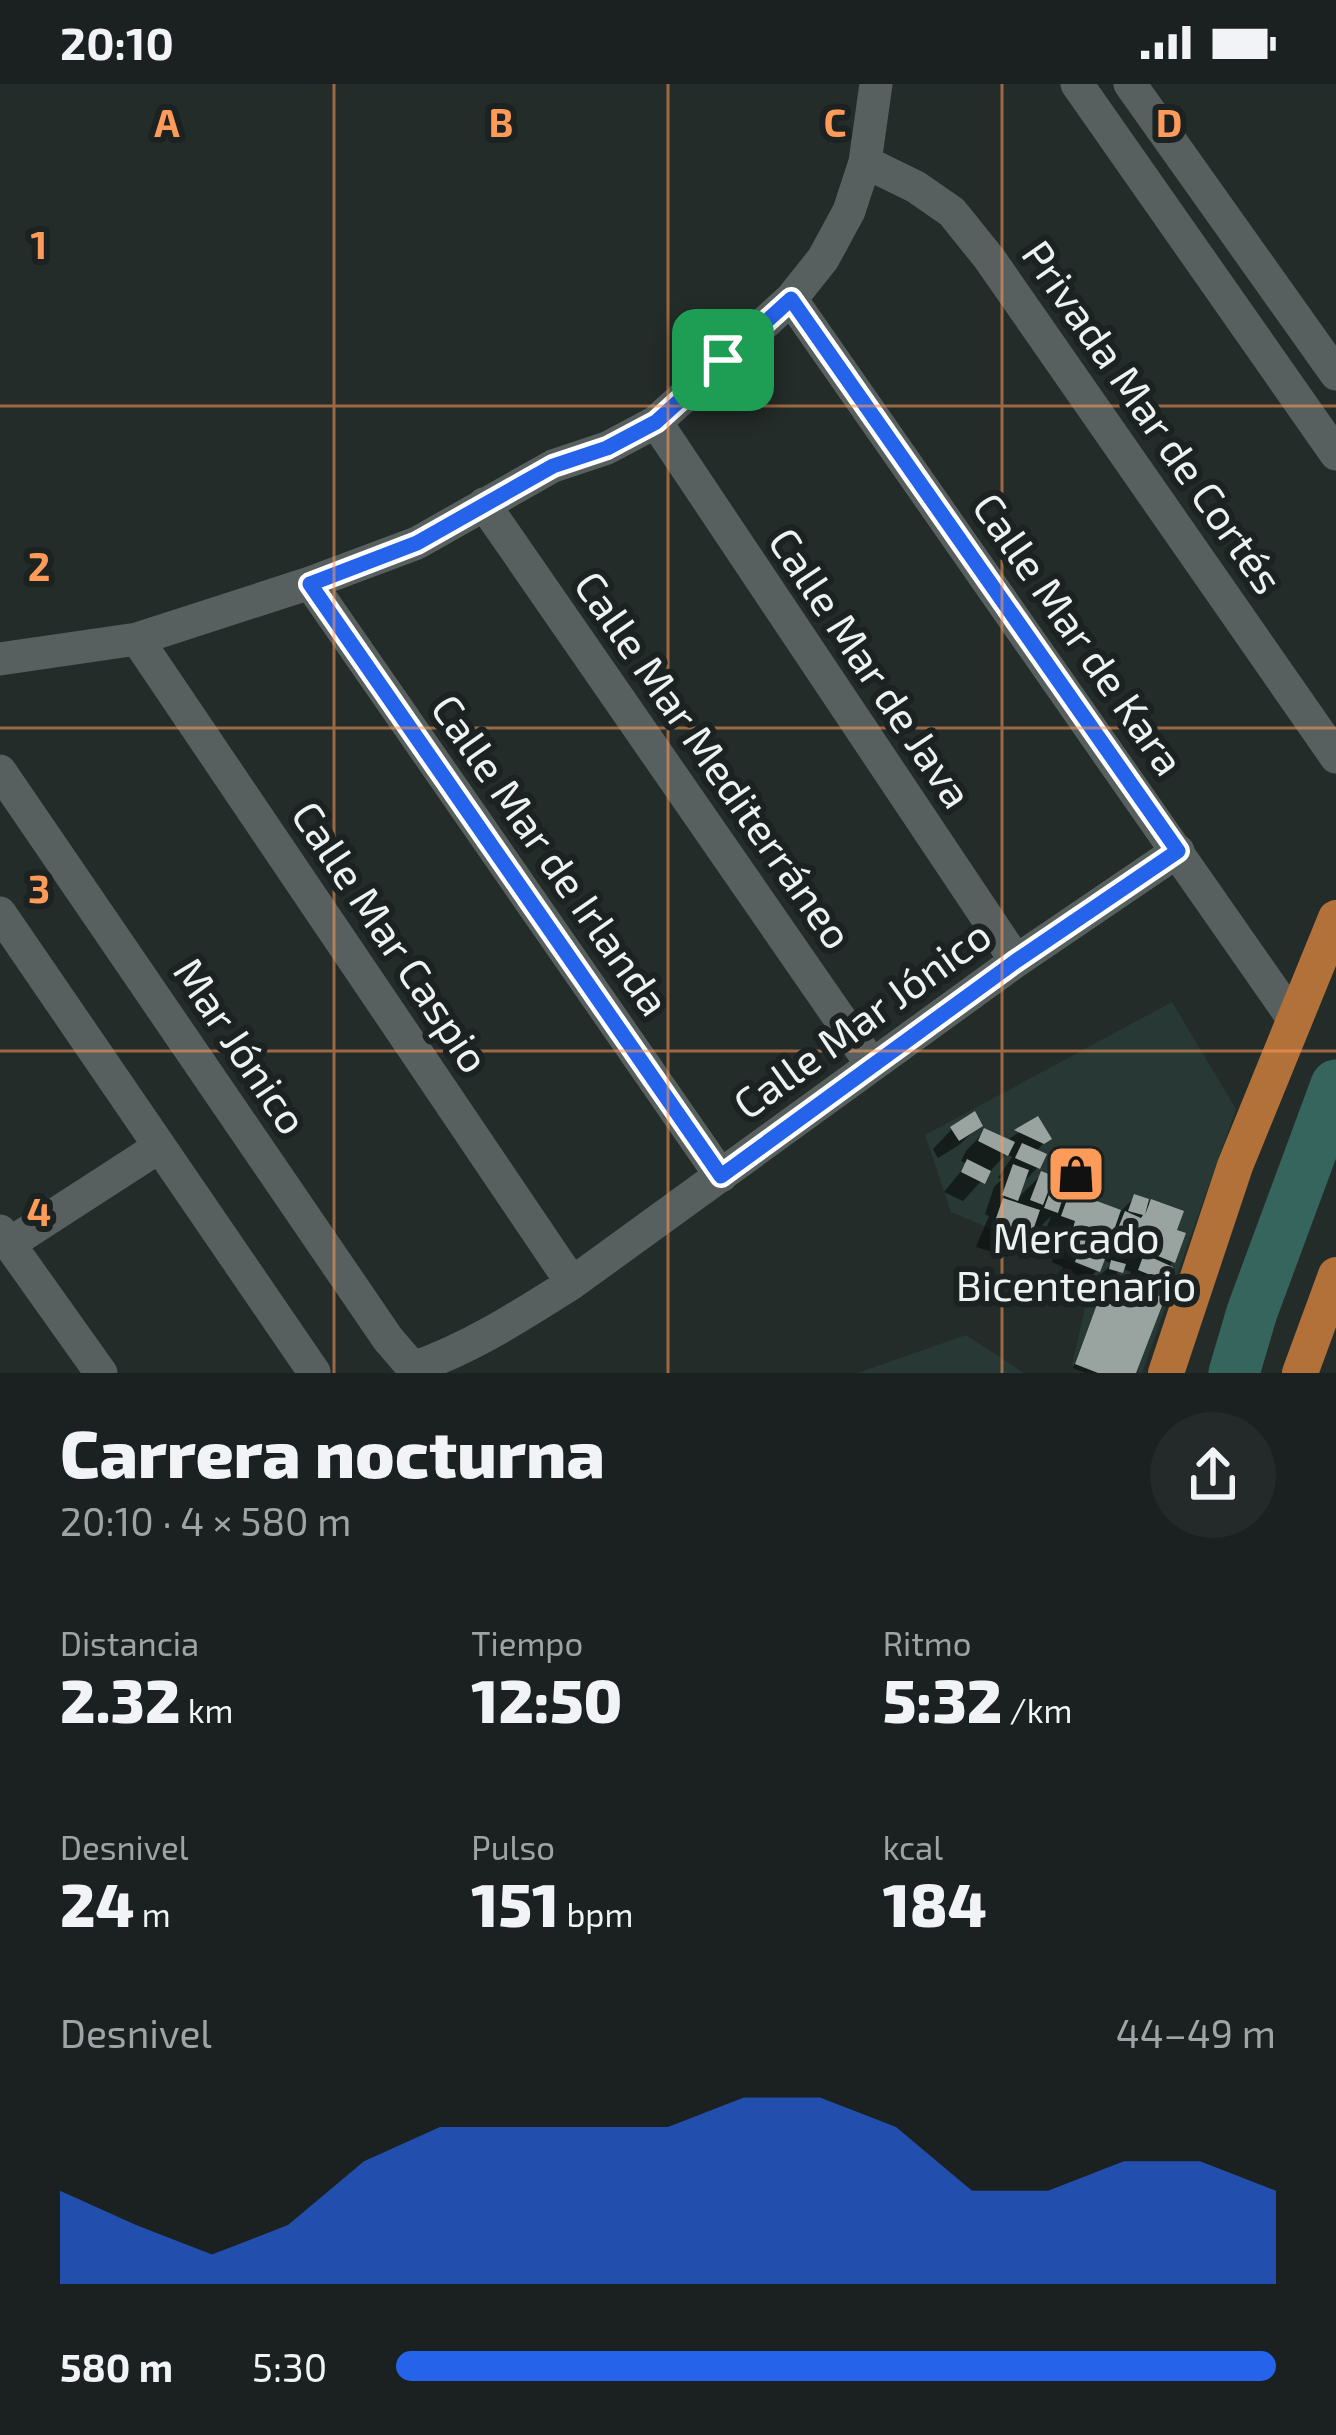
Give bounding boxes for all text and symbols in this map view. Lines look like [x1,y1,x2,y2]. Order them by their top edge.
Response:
text: 20:10 [60,15,174,69]
text: A [154,98,180,145]
text: B [489,98,513,145]
text: C [824,98,846,145]
text: D [1156,98,1182,145]
text: 1 [31,220,47,267]
street label: Privada Mar de Cortés [1013,230,1295,602]
pin [672,309,774,411]
icon: arrive [690,327,756,393]
street label: Calle Mar de Kara [964,482,1196,784]
street label: Calle Mar de Java [760,518,984,816]
text: 2 [28,542,50,589]
street label: Calle Mar Mediterráneo [566,561,864,957]
street label: Calle Mar de Irlanda [423,684,681,1024]
street label: Calle Mar Caspio [283,791,501,1081]
text: 3 [28,864,50,911]
street label: Calle Mar Jónico [723,908,999,1128]
street label: Mar Jónico [165,948,319,1142]
shop icon: Mercado Bicentenario [1045,1143,1107,1205]
text: 4 [27,1187,51,1234]
place label: Mercado Bicentenario [956,1211,1196,1309]
text: Carrera nocturna [60,1412,605,1491]
button: share [1150,1412,1276,1538]
text: 20:10 · 4 × 580 m [60,1497,352,1544]
text: Distancia [60,1623,199,1663]
text: Tiempo [471,1623,583,1663]
text: Ritmo [883,1623,971,1663]
text: 2.32 [60,1663,180,1735]
text: 12:50 [471,1663,622,1735]
text: 5:32 [883,1663,1002,1735]
text: km [180,1690,234,1730]
text: /km [1002,1690,1072,1730]
text: Desnivel [60,1827,189,1867]
text: Pulso [471,1827,555,1867]
text: kcal [883,1827,943,1867]
text: 24 [60,1867,134,1939]
text: 151 [471,1867,559,1939]
text: 184 [883,1867,987,1939]
text: m [134,1894,171,1934]
text: bpm [559,1894,633,1934]
text: Desnivel [60,2009,212,2056]
text: 44–49 m [1116,2009,1276,2056]
text: 580 m [60,2343,173,2390]
text: 5:30 [252,2343,327,2390]

